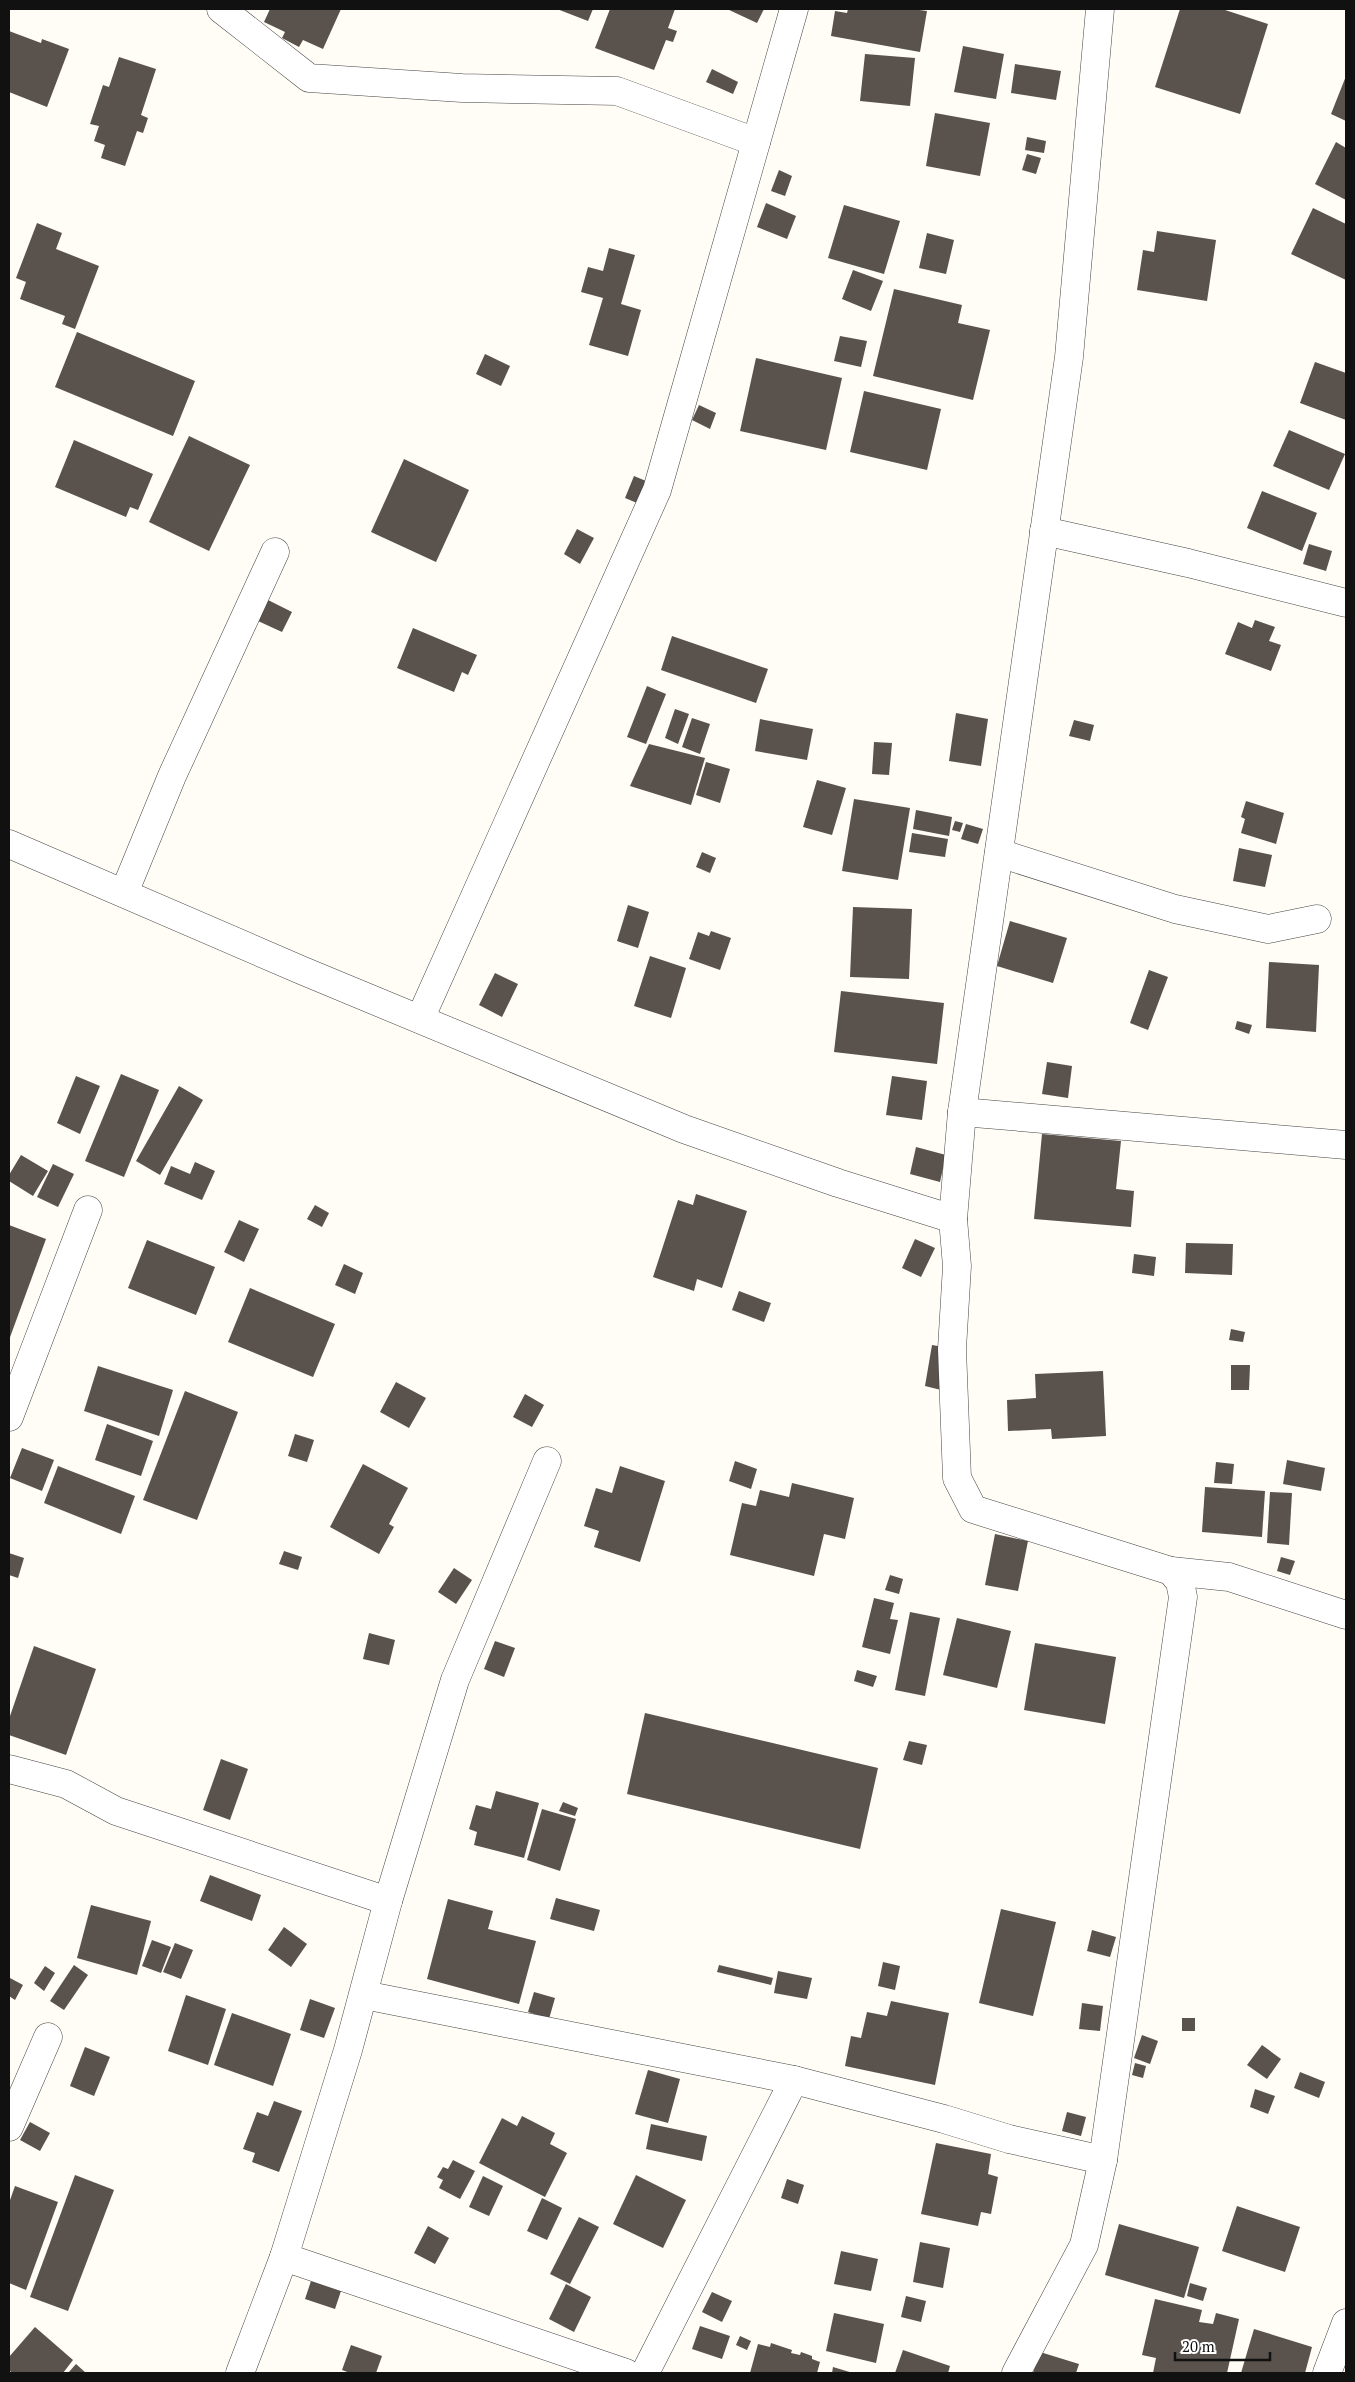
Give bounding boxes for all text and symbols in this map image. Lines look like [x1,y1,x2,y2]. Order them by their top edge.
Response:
scale bar [1175,2330,1270,2362]
text: 20 m [1182,2336,1215,2356]

